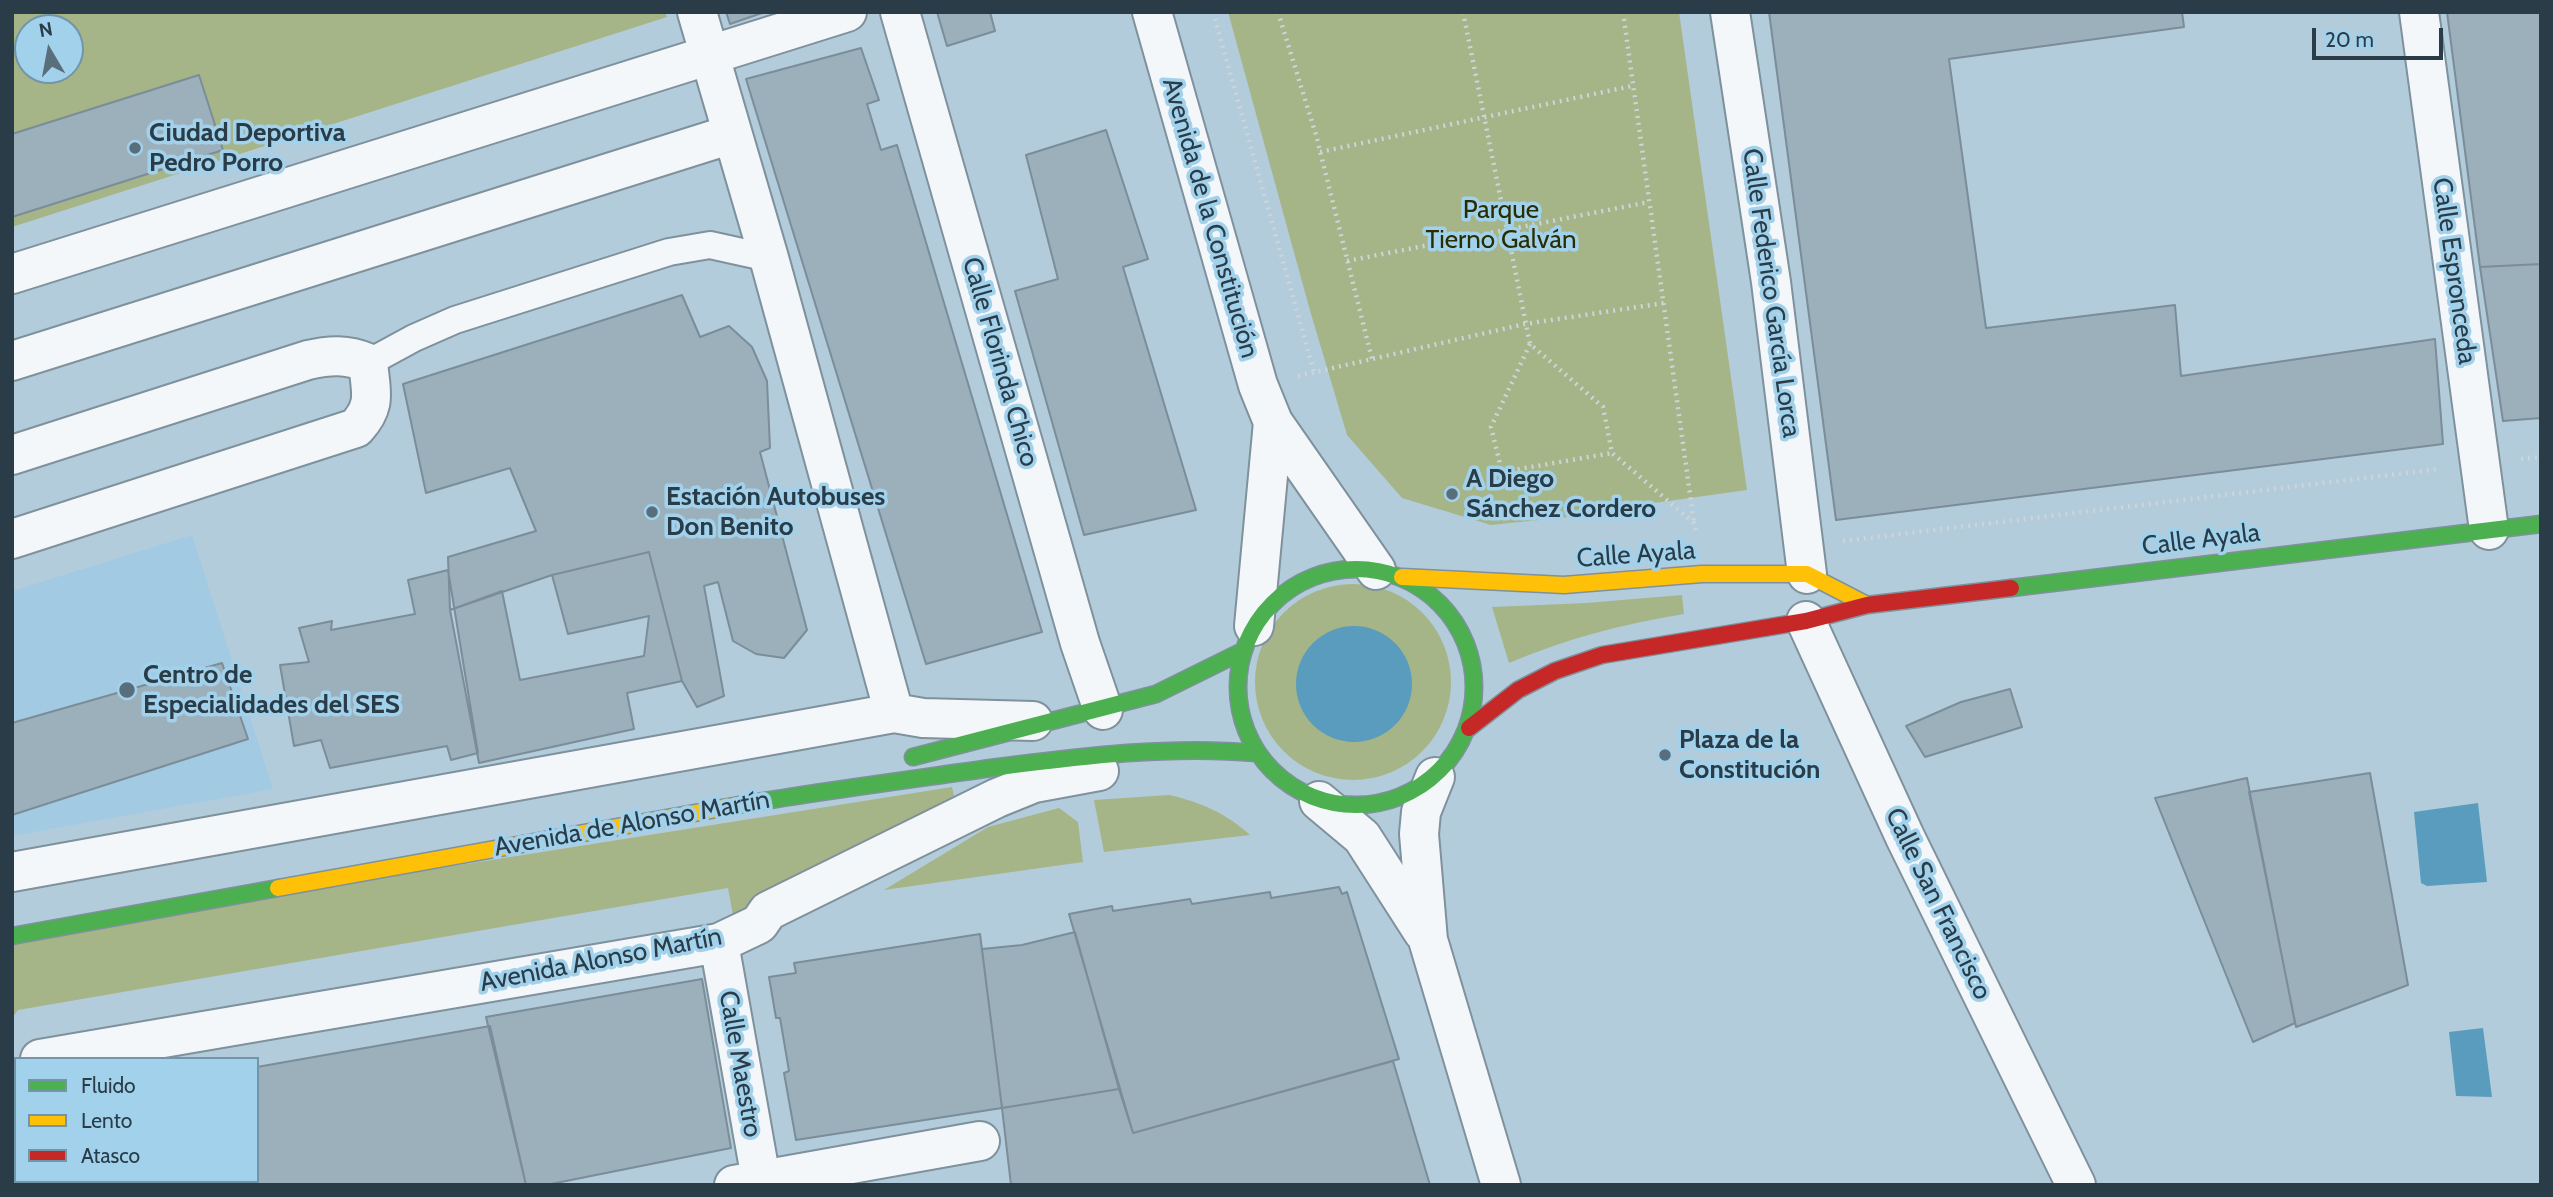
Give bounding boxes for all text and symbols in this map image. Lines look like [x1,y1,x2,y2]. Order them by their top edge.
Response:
north arrow [14,14,84,84]
scale bar [2315,14,2446,58]
text: N [37,17,54,42]
text: 20 m [2325,27,2374,52]
street label: Avenida de la Constitución [1155,74,1265,362]
place label: Ciudad Deportiva Pedro Porro [149,117,346,178]
marker: Ciudad Deportiva Pedro Porro [127,140,143,156]
street label: Calle Federico García Lorca [1735,146,1807,440]
street label: Calle Espronceda [2425,176,2483,366]
park label: Parque Tierno Galván [1426,194,1576,256]
street label: Calle Florinda Chico [955,254,1045,470]
place label: A Diego Sánchez Cordero [1466,463,1656,524]
place label: Estación Autobuses Don Benito [666,481,885,542]
marker: A Diego Sánchez Cordero [1444,486,1460,502]
marker: Estación Autobuses Don Benito [644,504,660,520]
street label: Calle Ayala [2140,517,2262,563]
street label: Calle Ayala [1576,535,1696,575]
place label: Centro de Especialidades del SES [143,659,400,720]
marker: Centro de Especialidades del SES [117,680,137,700]
place label: Plaza de la Constitución [1679,724,1820,786]
marker: Plaza de la Constitución [1657,747,1673,763]
street label: Avenida de Alonso Martín [492,784,772,864]
street label: Calle San Francisco [1878,803,1998,1005]
street label: Avenida Alonso Martín [477,921,725,999]
street label: Calle Maestro [712,988,768,1140]
legend [14,1057,259,1183]
text: Fluido [81,1073,136,1098]
text: Lento [81,1108,132,1133]
text: Atasco [81,1143,140,1168]

